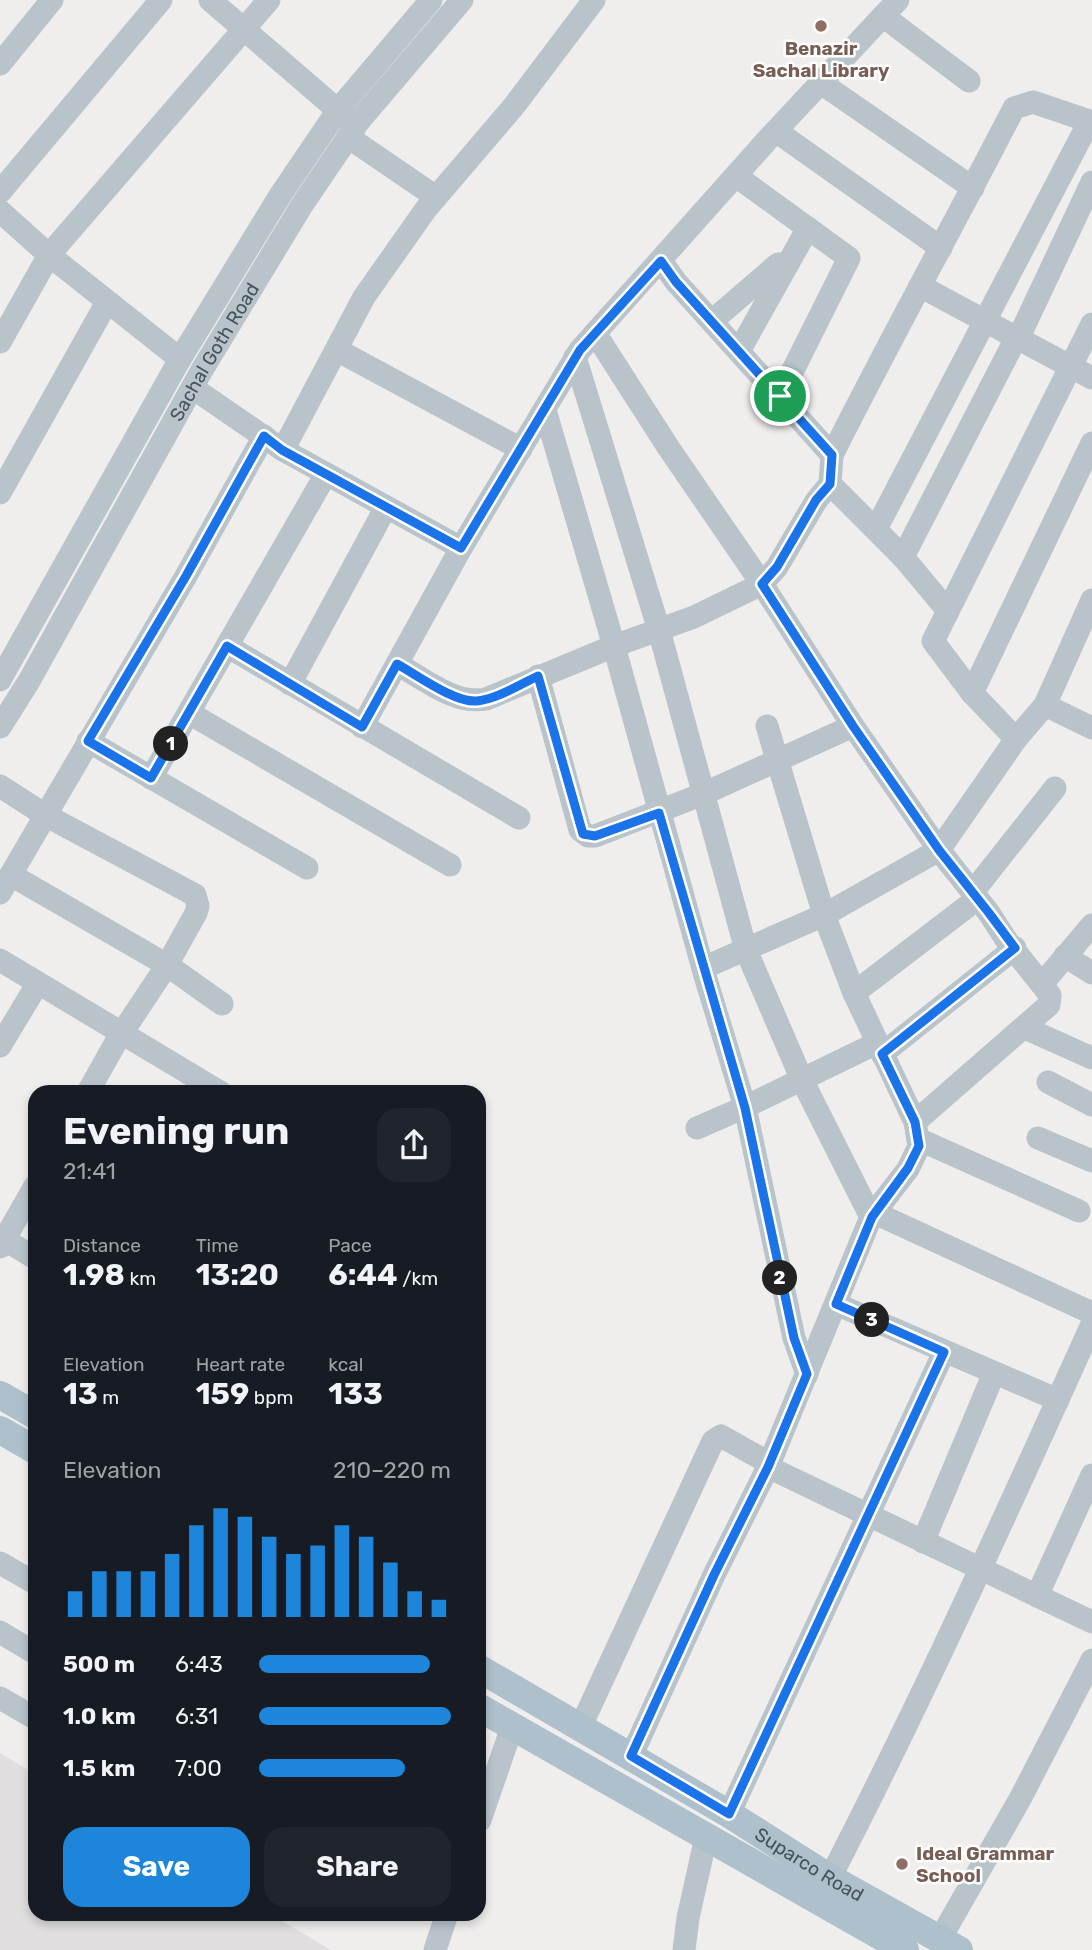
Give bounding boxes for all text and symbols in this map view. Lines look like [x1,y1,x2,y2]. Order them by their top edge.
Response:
marker: Benazir Sachal Library [813,18,829,34]
place label: Benazir Sachal Library [753,37,890,82]
street label: Sachal Goth Road [165,279,264,425]
pin [750,366,810,426]
icon: arrive [761,377,799,415]
pin: 1 [154,726,188,762]
text: 1 [166,732,175,755]
text: Evening run [63,1108,289,1154]
button: share [377,1108,451,1182]
text: 21:41 [63,1157,116,1185]
text: Distance [63,1234,141,1257]
text: Time [196,1234,239,1257]
text: Pace [328,1234,372,1257]
text: 1.98 [63,1257,125,1293]
text: 13:20 [196,1257,279,1293]
text: 6:44 [328,1257,398,1293]
pin: 2 [762,1260,798,1296]
text: 2 [773,1266,786,1289]
text: km [125,1267,156,1290]
text: /km [398,1267,438,1290]
pin: 3 [854,1302,890,1338]
text: 3 [865,1308,878,1331]
text: Elevation [63,1353,144,1376]
text: Heart rate [196,1353,285,1376]
text: kcal [328,1353,363,1376]
text: 13 [63,1376,98,1412]
text: 159 [196,1376,249,1412]
text: 133 [328,1376,383,1412]
text: m [98,1386,119,1409]
text: bpm [249,1386,293,1409]
text: Elevation [63,1456,162,1484]
text: 210–220 m [333,1456,451,1484]
text: 500 m [63,1650,135,1678]
text: 6:43 [175,1650,223,1678]
text: 1.0 km [63,1702,136,1730]
text: 6:31 [175,1702,218,1730]
text: 1.5 km [63,1754,135,1782]
text: 7:00 [175,1754,222,1782]
street label: Suparco Road [751,1822,868,1906]
button: Save [63,1827,250,1907]
button: Share [264,1827,451,1907]
place label: Ideal Grammar School [916,1842,1054,1887]
marker: Ideal Grammar School [894,1856,910,1872]

